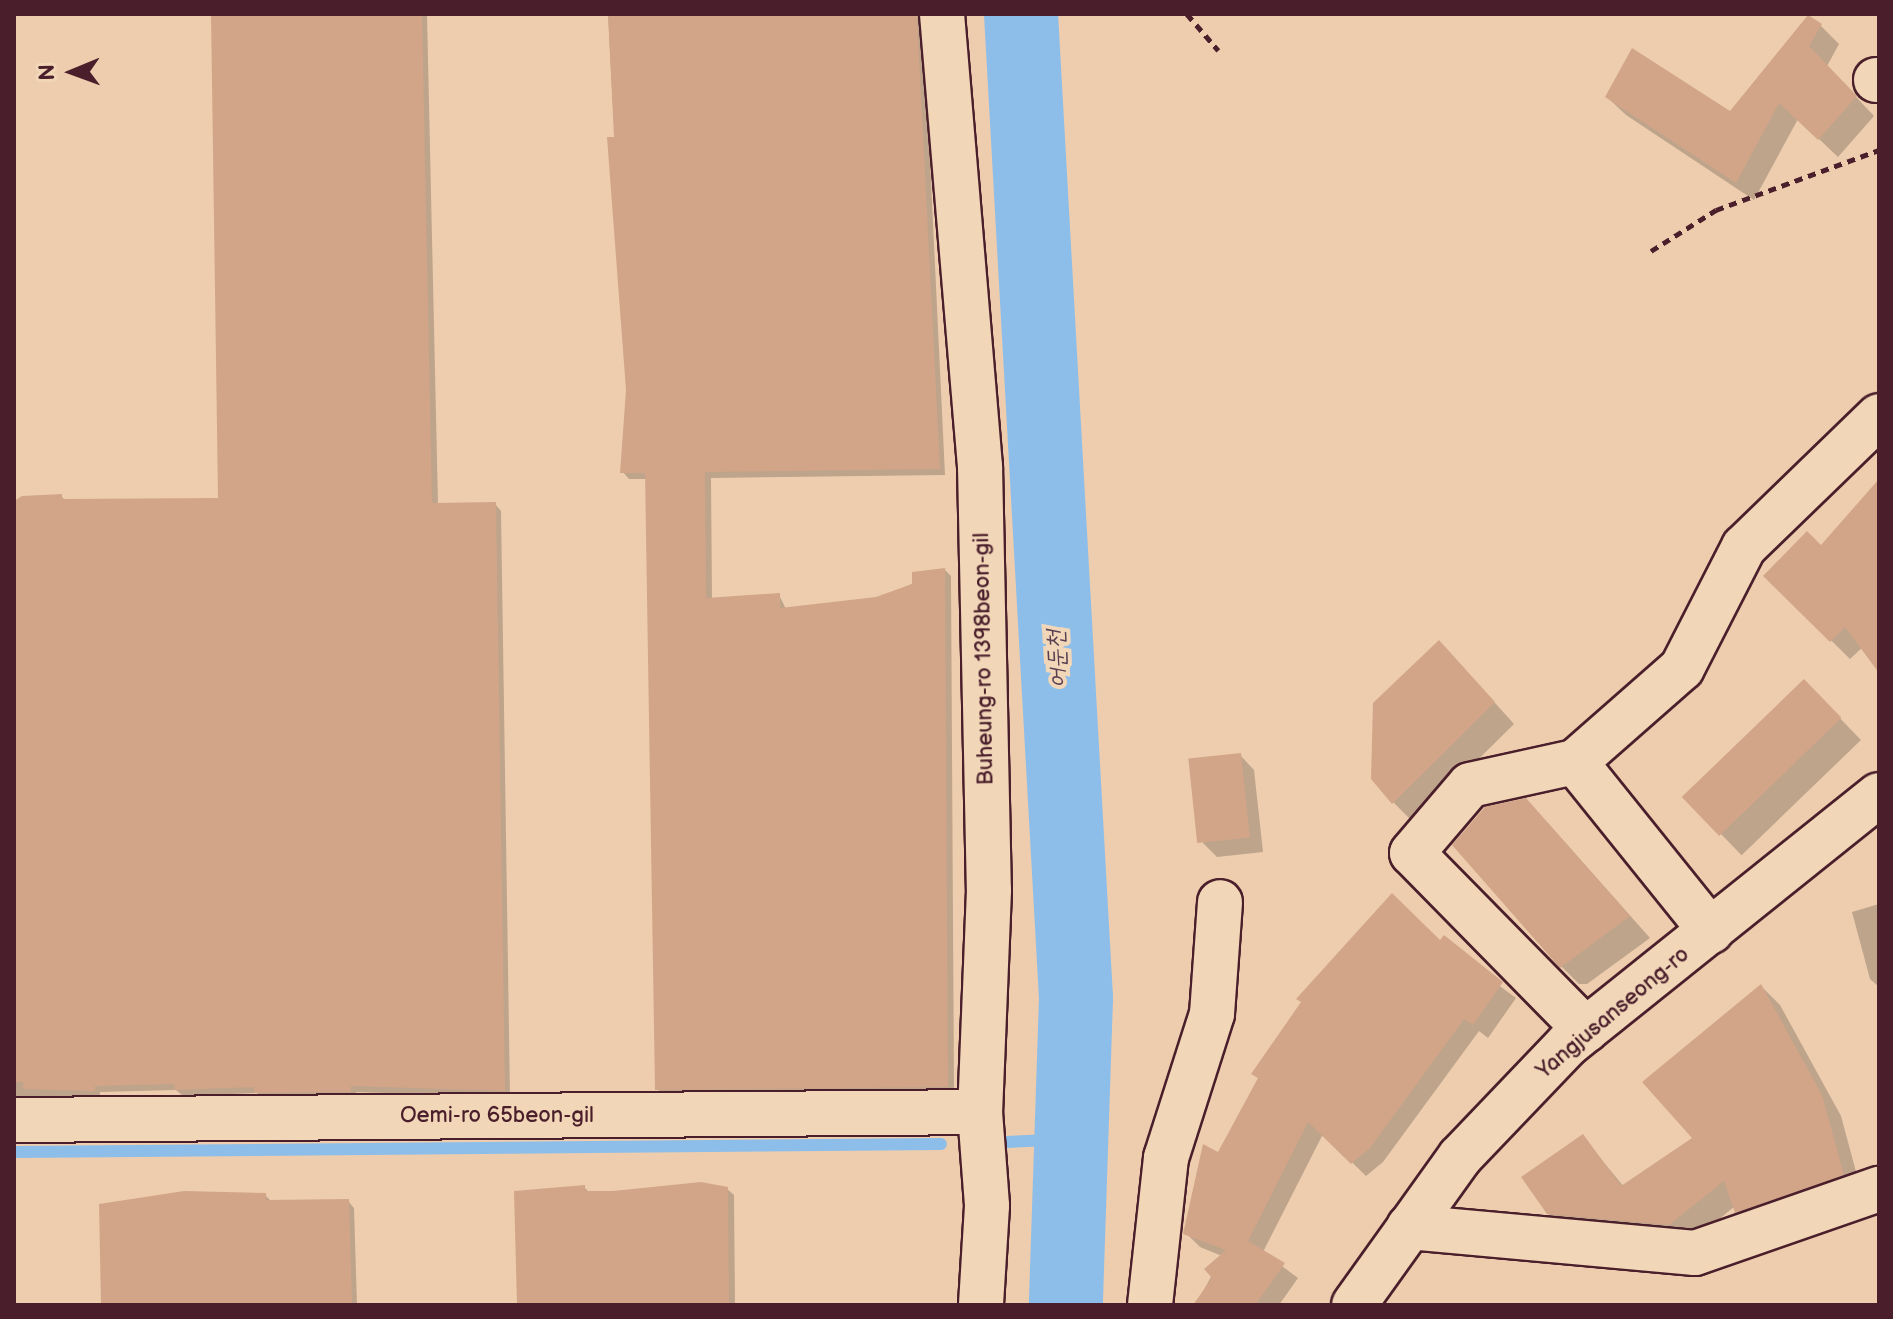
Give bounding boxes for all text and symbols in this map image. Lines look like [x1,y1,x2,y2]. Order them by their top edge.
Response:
north arrow [32,32,112,112]
text: N [34,64,61,81]
street label: Buheung-ro 1398beon-gil [969,532,999,786]
water label: 어둔천 [1041,629,1073,689]
street label: Yangjusanseong-ro [1531,941,1695,1085]
street label: Oemi-ro 65beon-gil [400,1103,594,1129]

